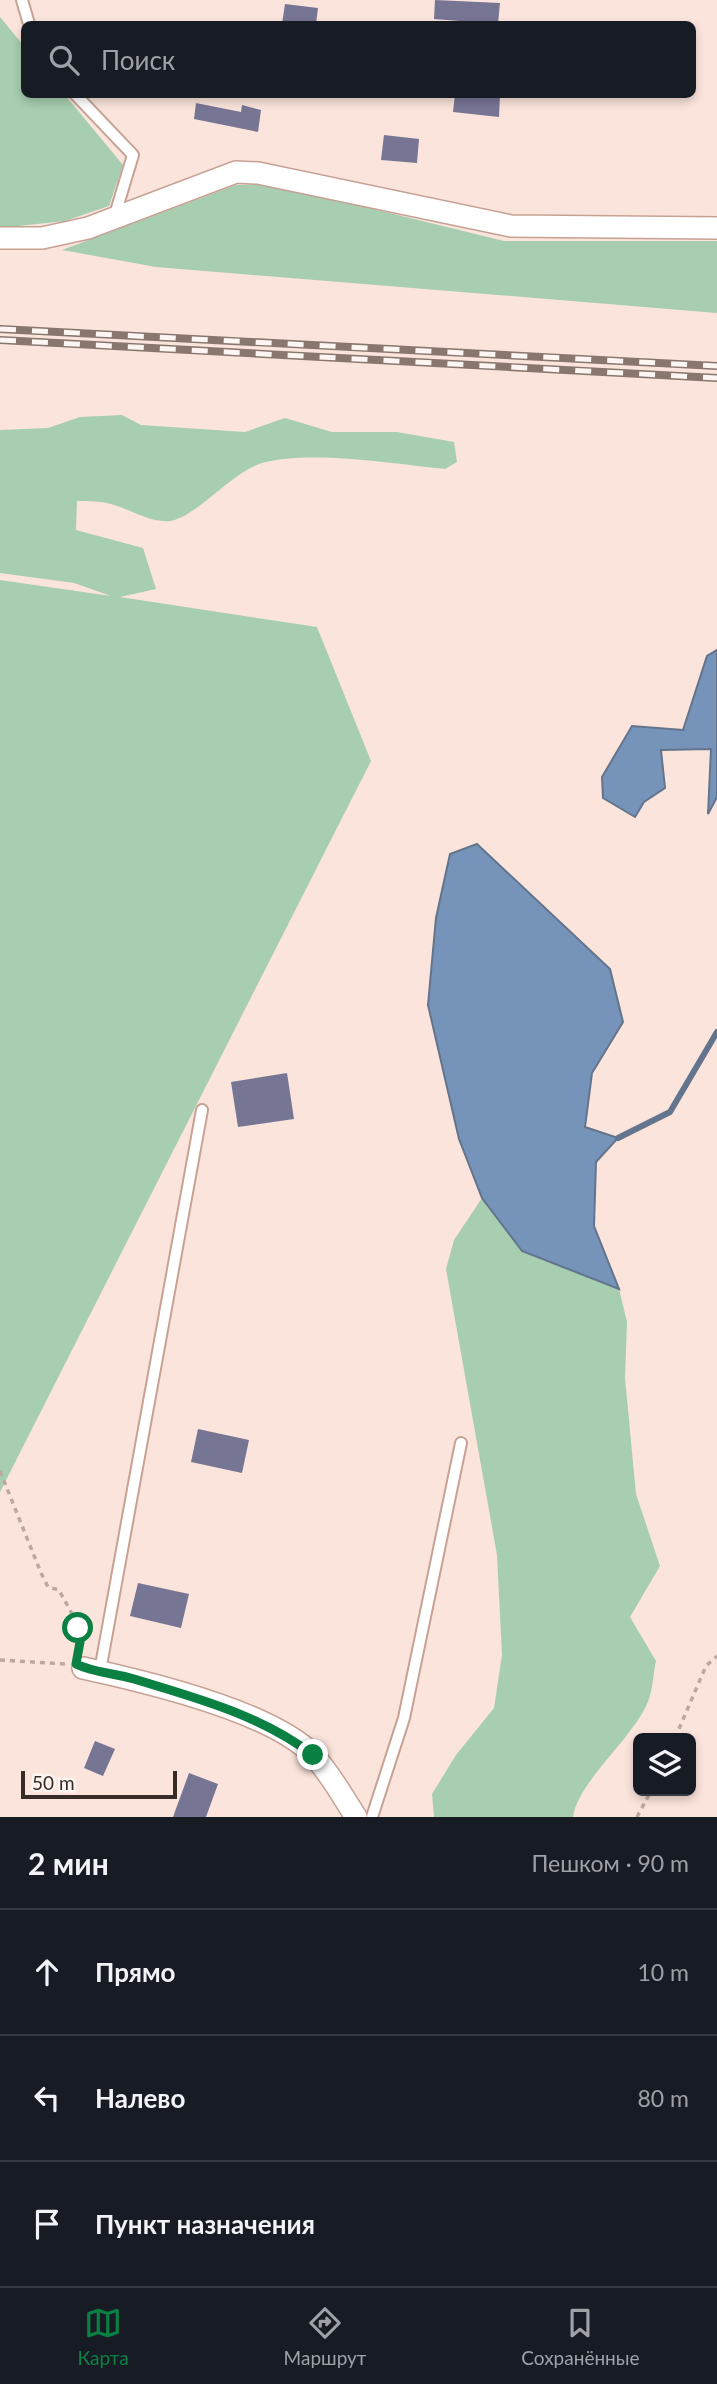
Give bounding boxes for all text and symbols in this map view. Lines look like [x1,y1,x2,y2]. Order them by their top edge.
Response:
search box [21,21,696,98]
icon: search [45,41,83,79]
text: Поиск [101,44,175,76]
route start [62,1612,93,1643]
map controls [633,1733,696,1796]
button: layers [633,1733,696,1796]
route end [297,1739,328,1770]
scale bar [21,1768,177,1800]
text: 50 m [32,1771,75,1794]
text: 2 мин [28,1845,109,1881]
text: Пешком · 90 m [531,1849,689,1877]
icon: ahead [28,1953,66,1991]
text: Прямо [95,1956,176,1988]
text: 10 m [638,1958,689,1986]
icon: left [28,2079,66,2117]
text: Налево [95,2082,185,2114]
text: 80 m [638,2084,689,2112]
icon: arrive [28,2205,66,2243]
text: Пункт назначения [95,2208,315,2240]
tab: Карта [77,2304,129,2369]
tab: Маршрут [284,2304,366,2369]
tab: Сохранённые [521,2304,640,2369]

